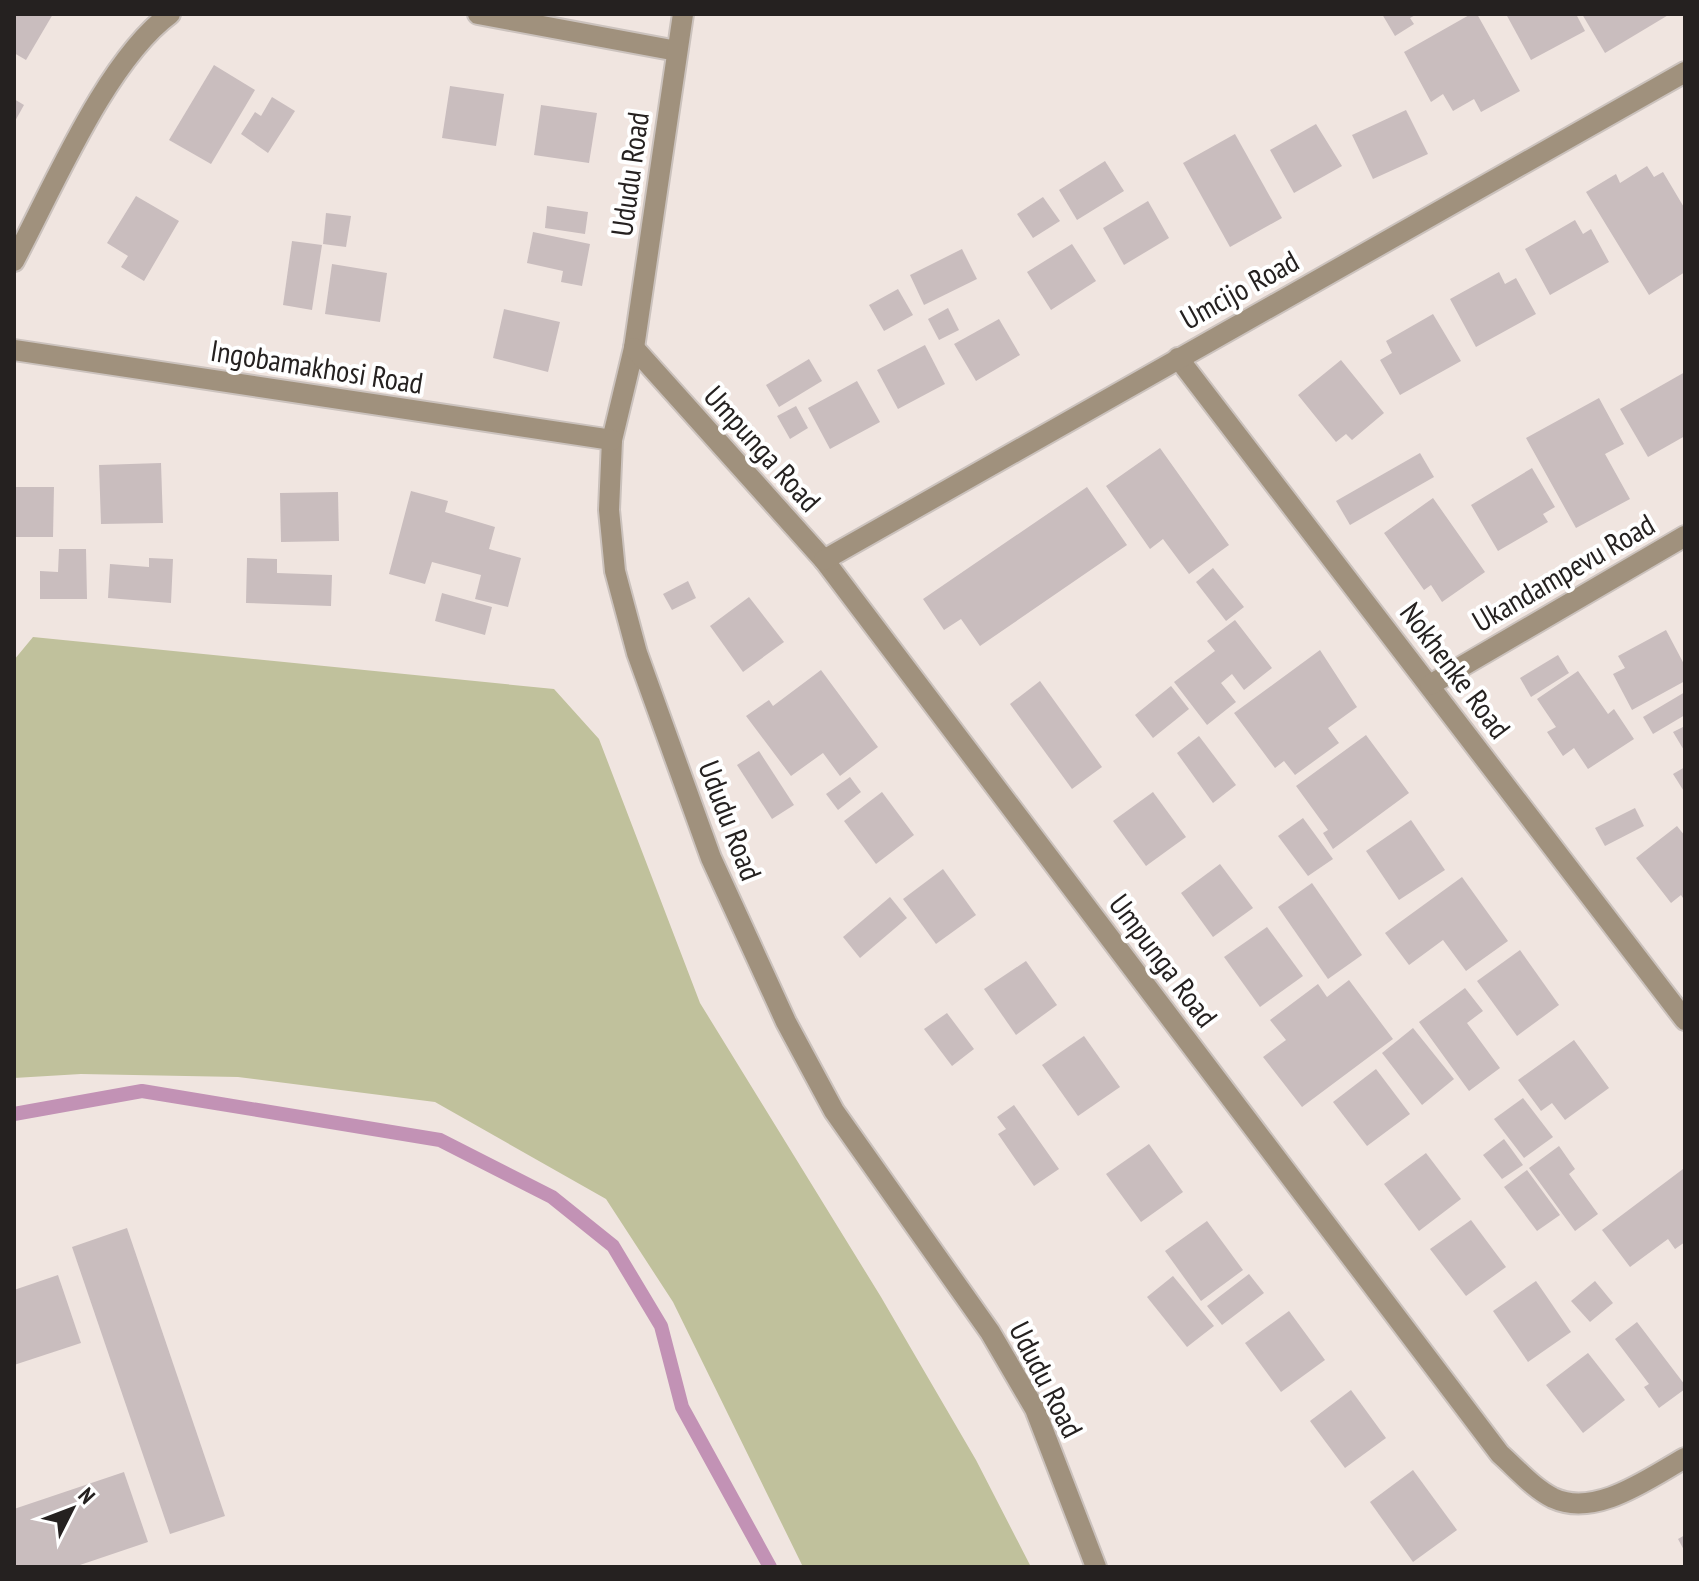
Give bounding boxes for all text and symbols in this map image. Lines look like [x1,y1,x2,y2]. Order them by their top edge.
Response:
street label: Ududu Road [601,109,657,239]
street label: Umcijo Road [1173,241,1305,337]
street label: Ingobamakhosi Road [208,330,426,402]
street label: Umpunga Road [696,377,830,519]
street label: Ukandampevu Road [1465,504,1661,640]
street label: Nokhenke Road [1392,594,1520,746]
street label: Ududu Road [690,755,772,885]
street label: Umpunga Road [1101,886,1227,1034]
street label: Ududu Road [1001,1314,1093,1444]
north arrow [32,1469,112,1549]
text: N [72,1482,101,1509]

